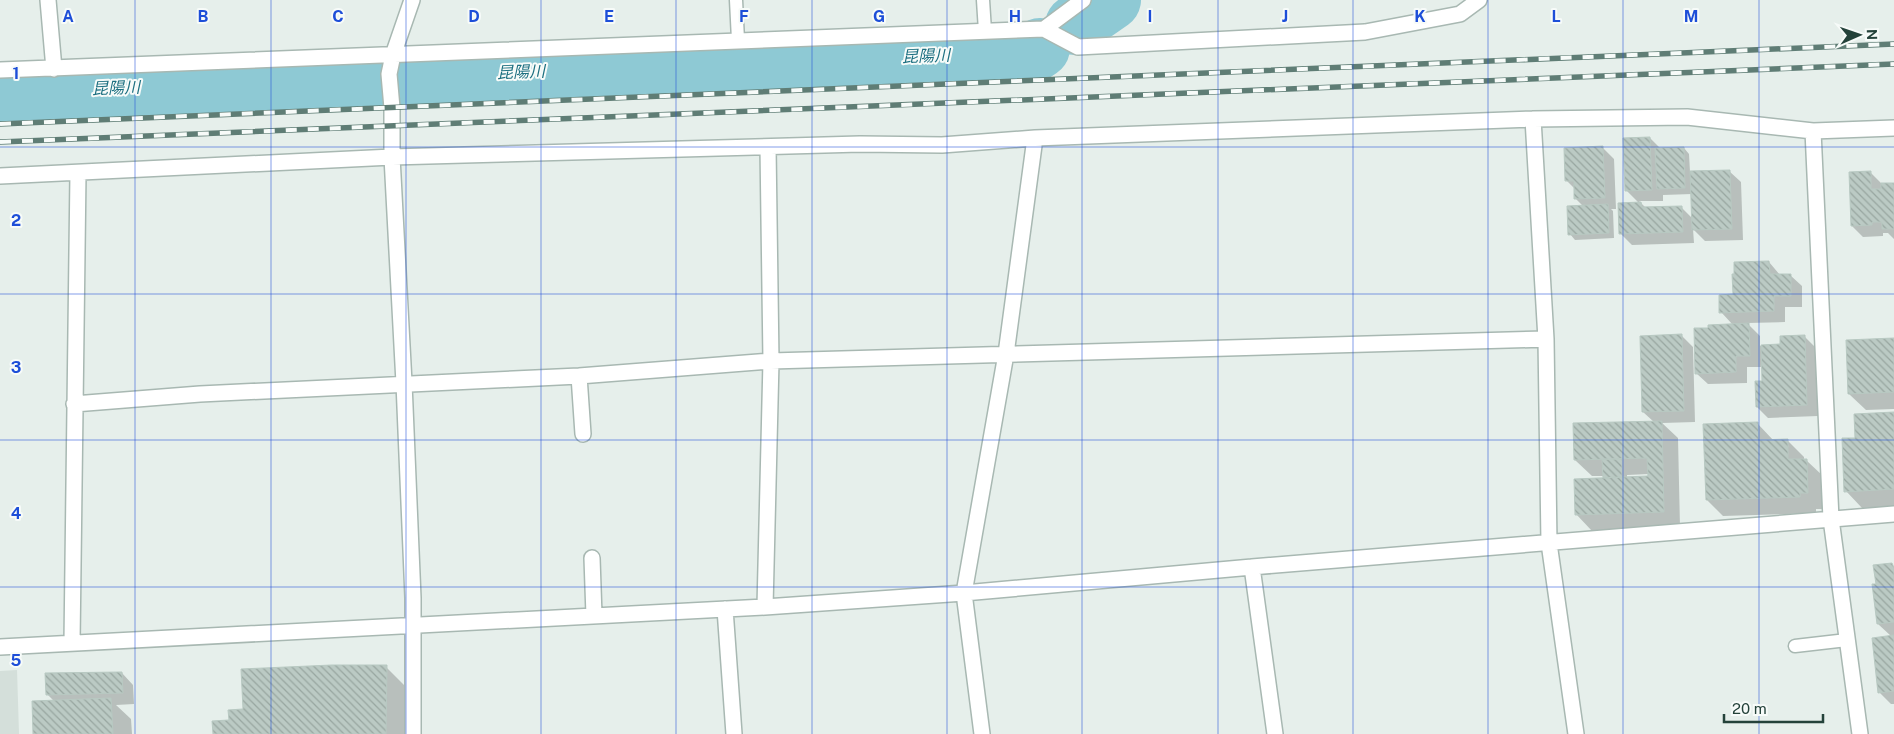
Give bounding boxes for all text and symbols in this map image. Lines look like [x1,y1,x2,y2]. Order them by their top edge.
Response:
text: A [62,7,74,26]
text: B [198,7,209,26]
text: C [332,7,344,26]
text: D [468,7,480,26]
text: E [604,7,614,26]
text: F [739,7,749,26]
text: G [873,7,885,26]
text: H [1009,7,1021,26]
text: I [1148,7,1152,26]
text: J [1282,7,1288,26]
text: K [1414,7,1426,26]
text: L [1551,7,1561,26]
text: M [1684,7,1698,26]
north arrow [1834,10,1884,60]
text: N [1864,29,1880,40]
water label: 昆陽川 [902,46,952,66]
water label: 昆陽川 [497,62,547,82]
text: 1 [13,64,19,83]
water label: 昆陽川 [92,78,142,98]
text: 2 [11,211,21,230]
text: 3 [11,358,21,377]
text: 4 [11,504,22,523]
text: 5 [11,651,22,670]
scale bar [1724,692,1823,724]
text: 20 m [1732,700,1767,717]

